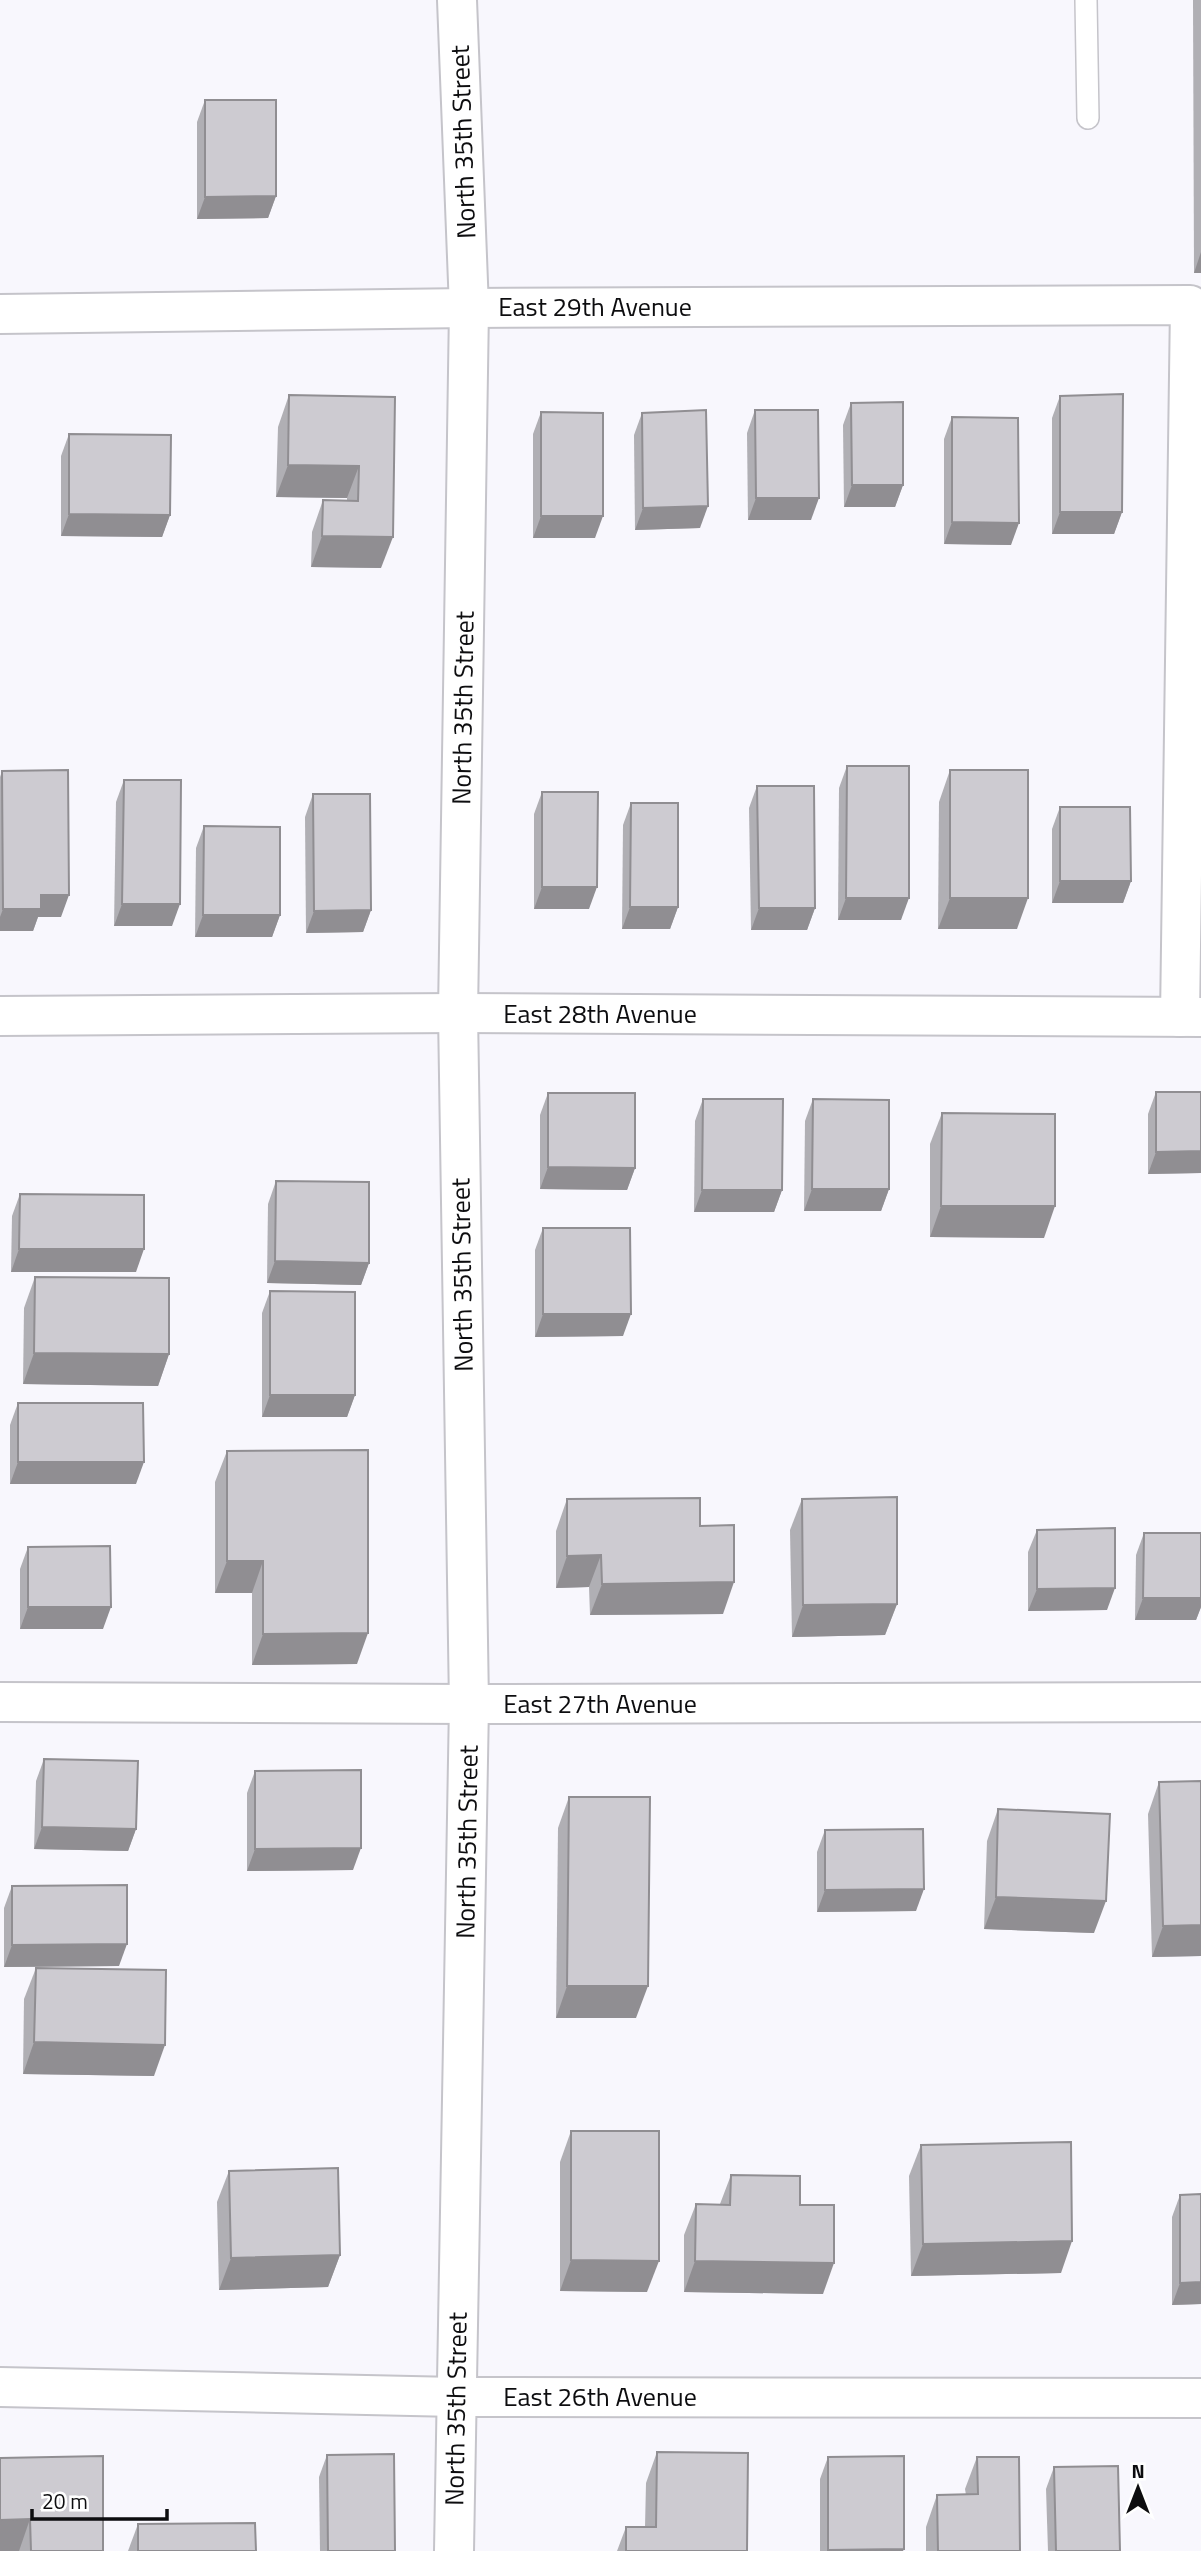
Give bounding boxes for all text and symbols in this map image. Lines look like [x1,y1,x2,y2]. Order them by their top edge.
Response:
street label: North 35th Street [440,44,485,240]
street label: East 29th Avenue [498,287,692,326]
street label: North 35th Street [441,611,484,805]
street label: East 28th Avenue [503,994,697,1033]
street label: North 35th Street [440,1178,483,1372]
street label: East 27th Avenue [503,1684,697,1723]
street label: North 35th Street [445,1745,488,1939]
street label: North 35th Street [434,2312,477,2506]
street label: East 26th Avenue [503,2377,697,2416]
north arrow [1103,2453,1173,2523]
text: N [1131,2456,1145,2485]
scale bar [32,2478,166,2522]
text: 20 m [42,2485,88,2517]

